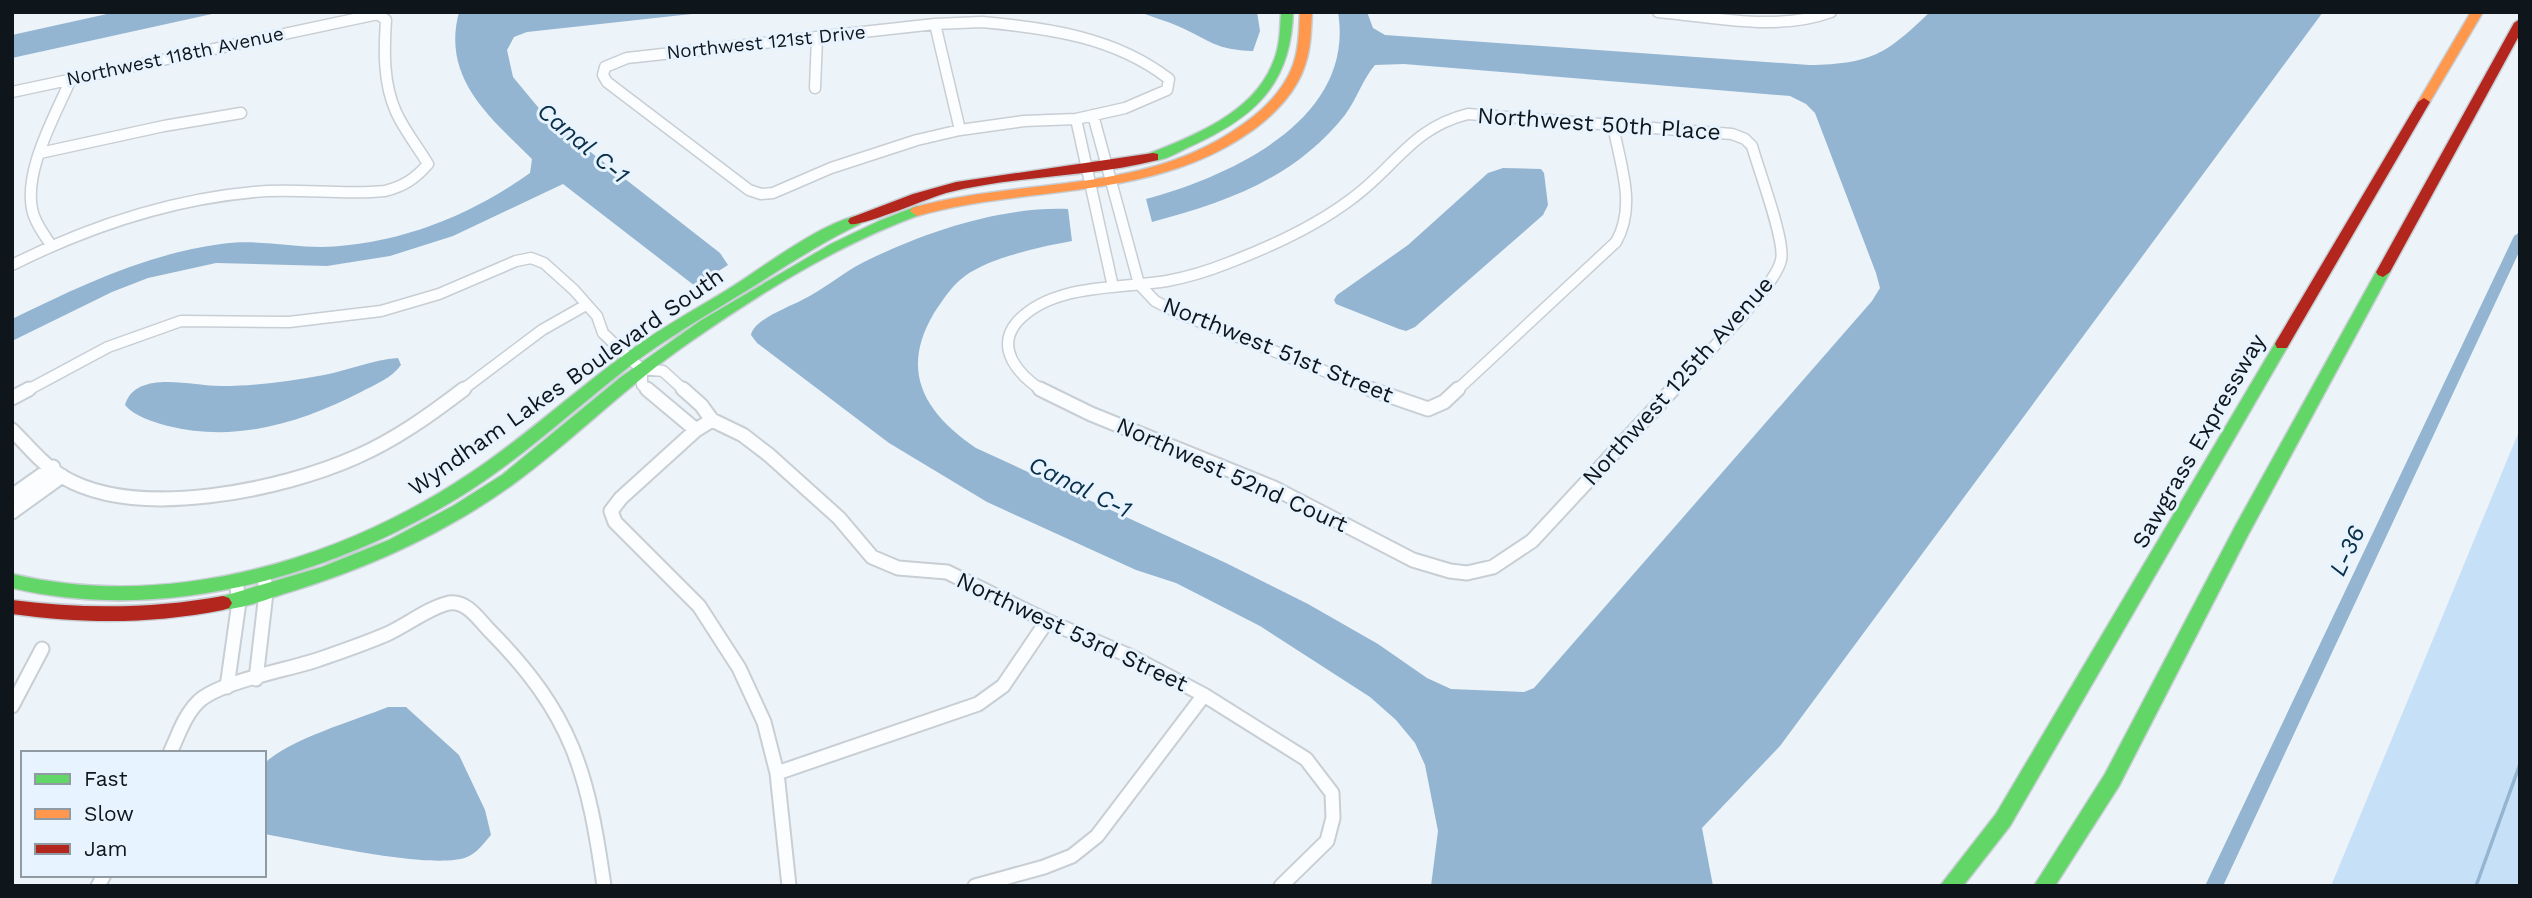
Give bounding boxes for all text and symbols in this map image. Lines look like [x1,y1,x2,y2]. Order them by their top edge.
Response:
street label: Northwest 121st Drive [665,20,867,64]
street label: Northwest 118th Avenue [64,22,286,90]
water label: Canal C-1 [532,97,634,189]
street label: Northwest 50th Place [1476,102,1722,146]
street label: Wyndham Lakes Boulevard South [403,263,729,501]
street label: Northwest 125th Avenue [1577,271,1779,491]
street label: Northwest 51st Street [1159,291,1397,409]
street label: Sawgrass Expressway [2127,329,2271,553]
street label: Northwest 52nd Court [1112,412,1352,538]
water label: Canal C-1 [1024,450,1136,524]
water label: L-36 [2323,521,2371,580]
street label: Northwest 53rd Street [952,567,1192,698]
legend [21,751,266,877]
text: Fast [84,766,128,791]
text: Slow [84,801,134,826]
text: Jam [84,836,127,861]

